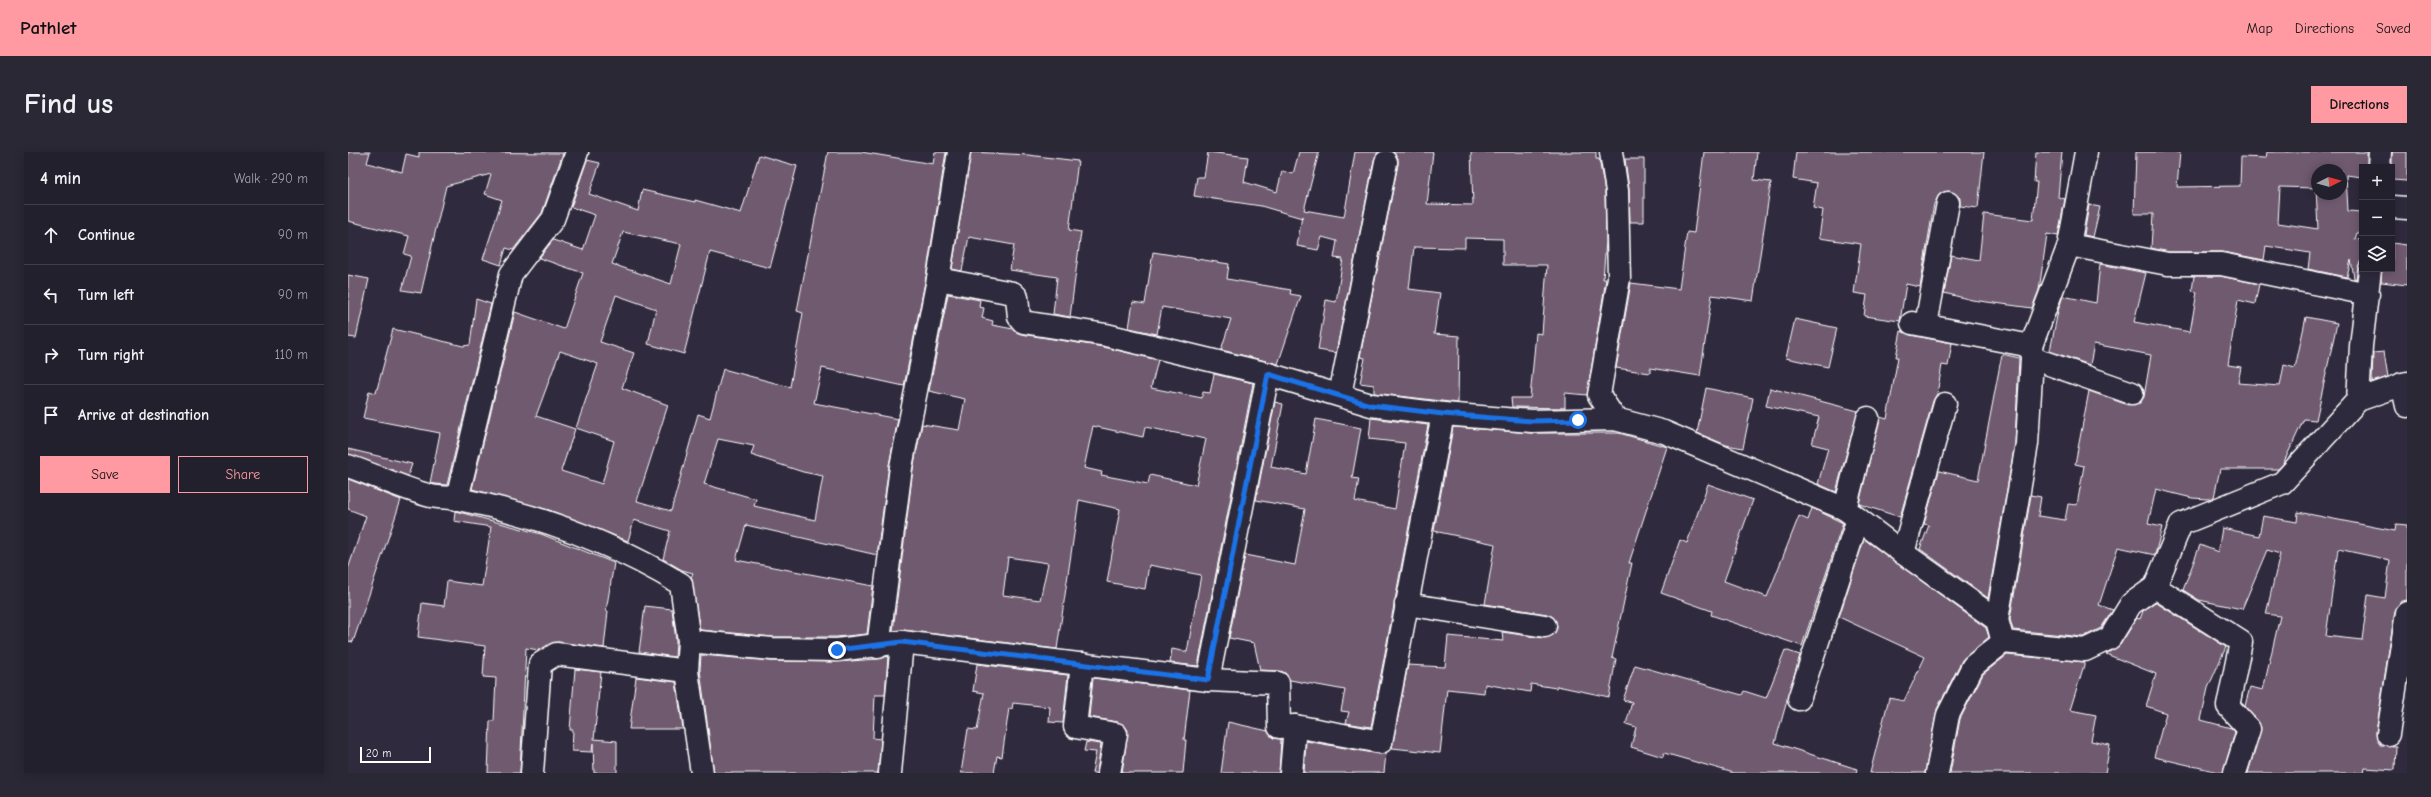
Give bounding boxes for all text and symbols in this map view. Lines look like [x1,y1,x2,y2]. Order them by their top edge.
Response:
text: Pathlet [20,17,76,39]
text: Map [2246,20,2273,37]
text: Directions [2295,20,2354,37]
text: Saved [2376,20,2411,37]
button: Directions [2311,86,2407,123]
text: Find us [24,88,113,120]
north arrow [2311,164,2347,200]
map controls [2359,164,2395,272]
button: + [2359,164,2395,200]
text: 4 min [40,169,81,188]
text: Walk · 290 m [234,171,308,186]
button: − [2359,200,2395,236]
icon: ahead [40,224,62,246]
text: Continue [78,226,135,244]
text: 90 m [278,227,308,242]
button: layers [2359,236,2395,272]
icon: left [40,284,62,306]
text: Turn left [78,286,134,304]
text: 90 m [278,287,308,302]
icon: right [40,344,62,366]
text: Turn right [78,346,144,364]
text: 110 m [275,347,308,362]
icon: arrive [40,404,62,426]
text: Arrive at destination [78,406,209,424]
route start [1569,411,1587,429]
button: Save [40,456,170,493]
button: Share [178,456,308,493]
route end [828,641,846,659]
scale bar [360,745,431,764]
text: 20 m [366,747,391,760]

